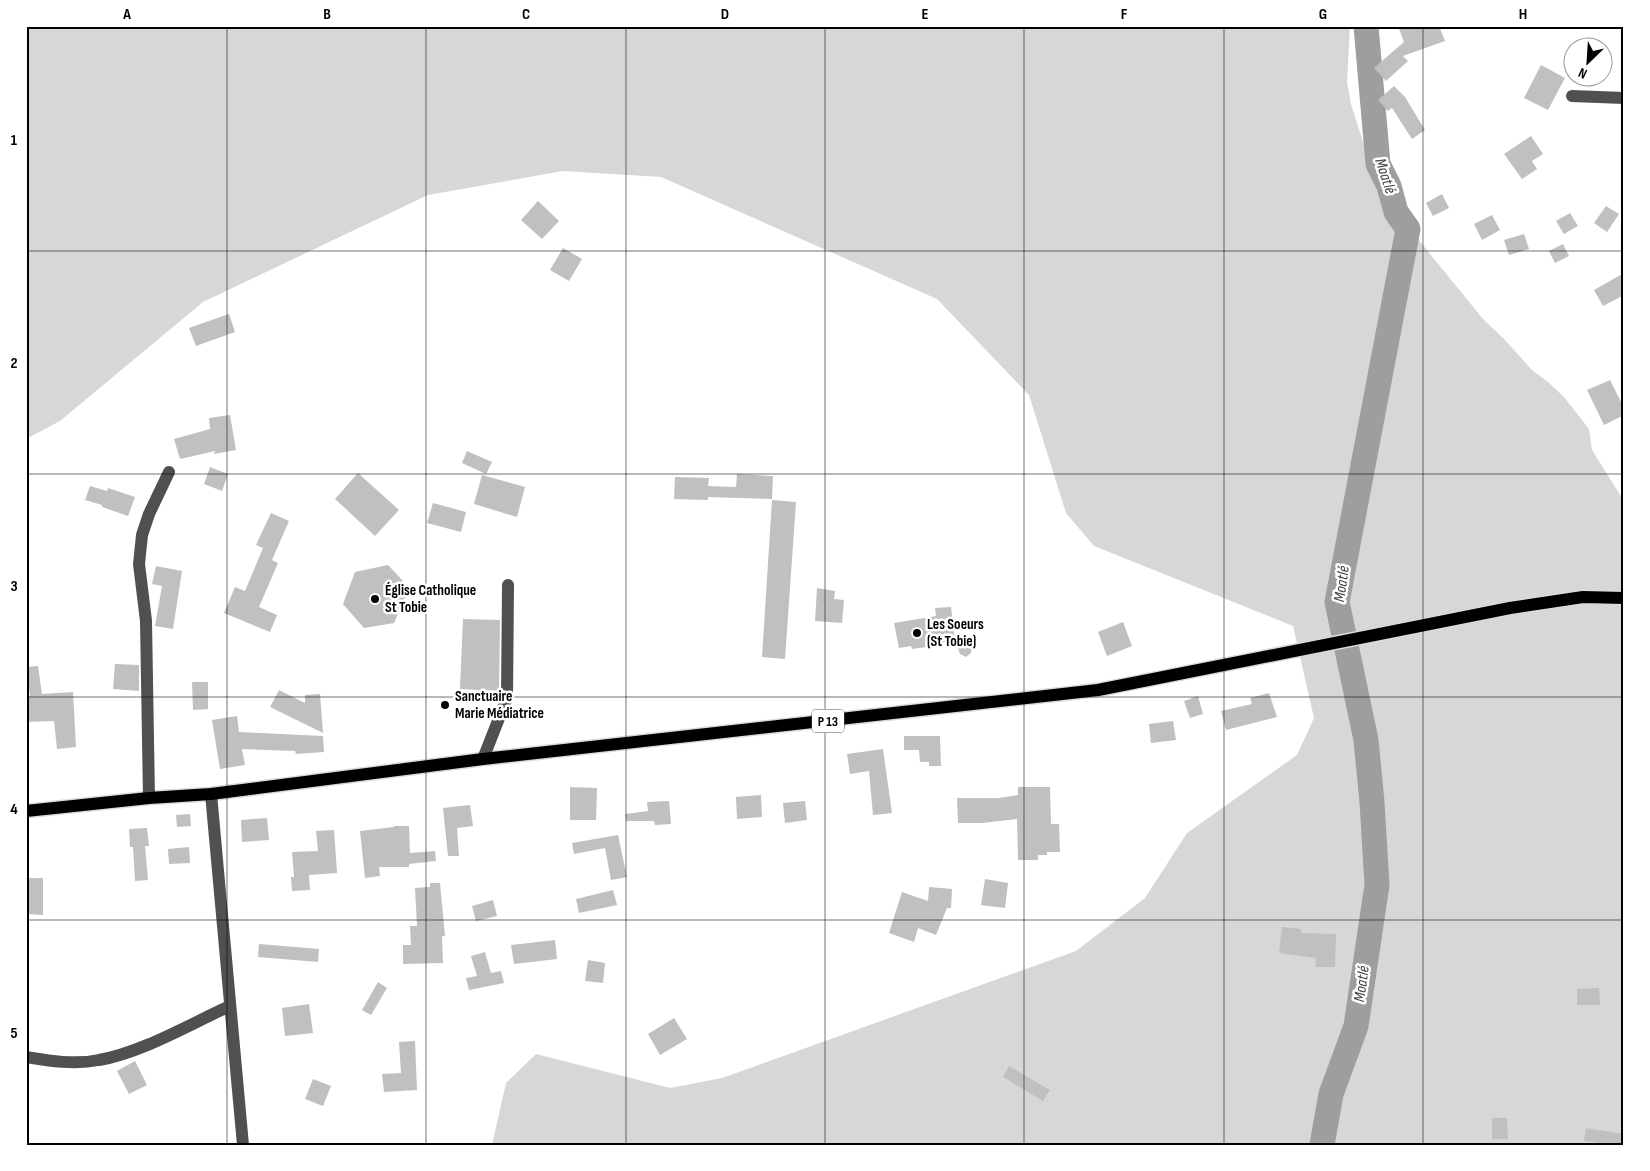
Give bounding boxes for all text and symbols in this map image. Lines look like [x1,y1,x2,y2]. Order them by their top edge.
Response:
text: A [122,5,131,24]
text: B [323,5,331,24]
text: C [522,5,530,24]
text: D [721,5,729,24]
text: E [922,5,929,24]
text: F [1121,5,1128,24]
text: G [1319,5,1327,24]
text: H [1519,5,1527,24]
north arrow [1562,38,1612,88]
text: N [1576,64,1590,83]
text: 1 [11,131,18,150]
water label: Moatlé [1370,156,1400,196]
text: 2 [10,354,18,373]
water label: Moatlé [1330,565,1354,603]
text: 3 [10,577,18,596]
place label: Église Catholique St Tobie [385,581,476,617]
marker: Église Catholique St Tobie [369,593,381,605]
place label: Les Soeurs (St Tobie) [927,615,984,651]
marker: Les Soeurs (St Tobie) [911,627,923,639]
place label: Sanctuaire Marie Médiatrice [455,687,544,723]
marker: Sanctuaire Marie Médiatrice [439,699,451,711]
road number: P 13 [812,709,844,732]
text: 4 [10,800,18,819]
water label: Moatlé [1350,965,1374,1003]
text: 5 [10,1024,18,1043]

